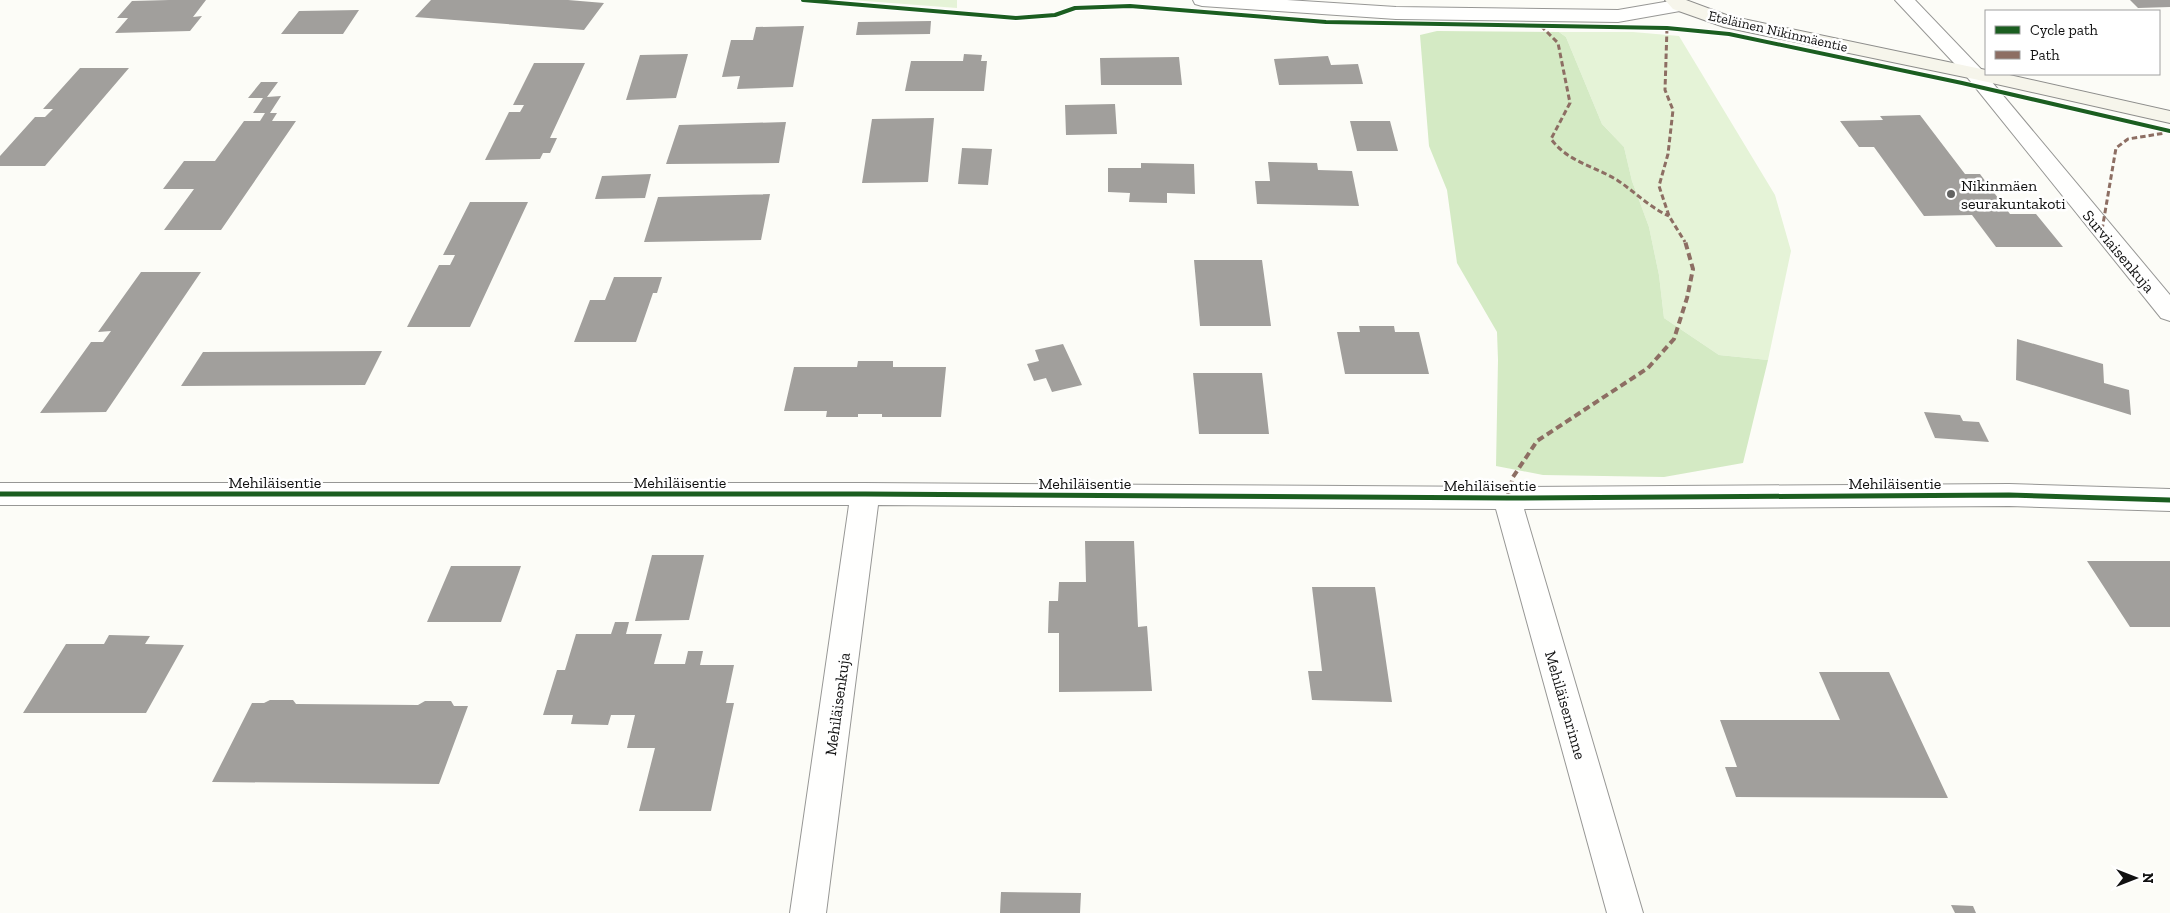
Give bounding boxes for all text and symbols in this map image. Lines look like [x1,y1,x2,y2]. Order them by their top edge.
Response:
street label: Eteläinen Nikinmäentie [1707,7,1850,56]
legend [1985,10,2160,75]
text: Cycle path [2030,21,2099,39]
text: Path [2030,46,2060,64]
place label: Nikinmäen seurakuntakoti [1961,176,2066,213]
marker: Nikinmäen seurakuntakoti [1945,188,1957,200]
street label: Surviaisenkuja [2079,206,2159,297]
street label: Mehiläisentie [229,473,321,492]
street label: Mehiläisentie [634,473,726,492]
street label: Mehiläisentie [1039,474,1131,493]
street label: Mehiläisentie [1849,474,1941,493]
street label: Mehiläisentie [1444,476,1536,495]
street label: Mehiläisenrinne [1541,649,1590,762]
street label: Mehiläisenkuja [821,651,854,757]
north arrow [2110,853,2160,903]
text: N [2139,873,2156,884]

